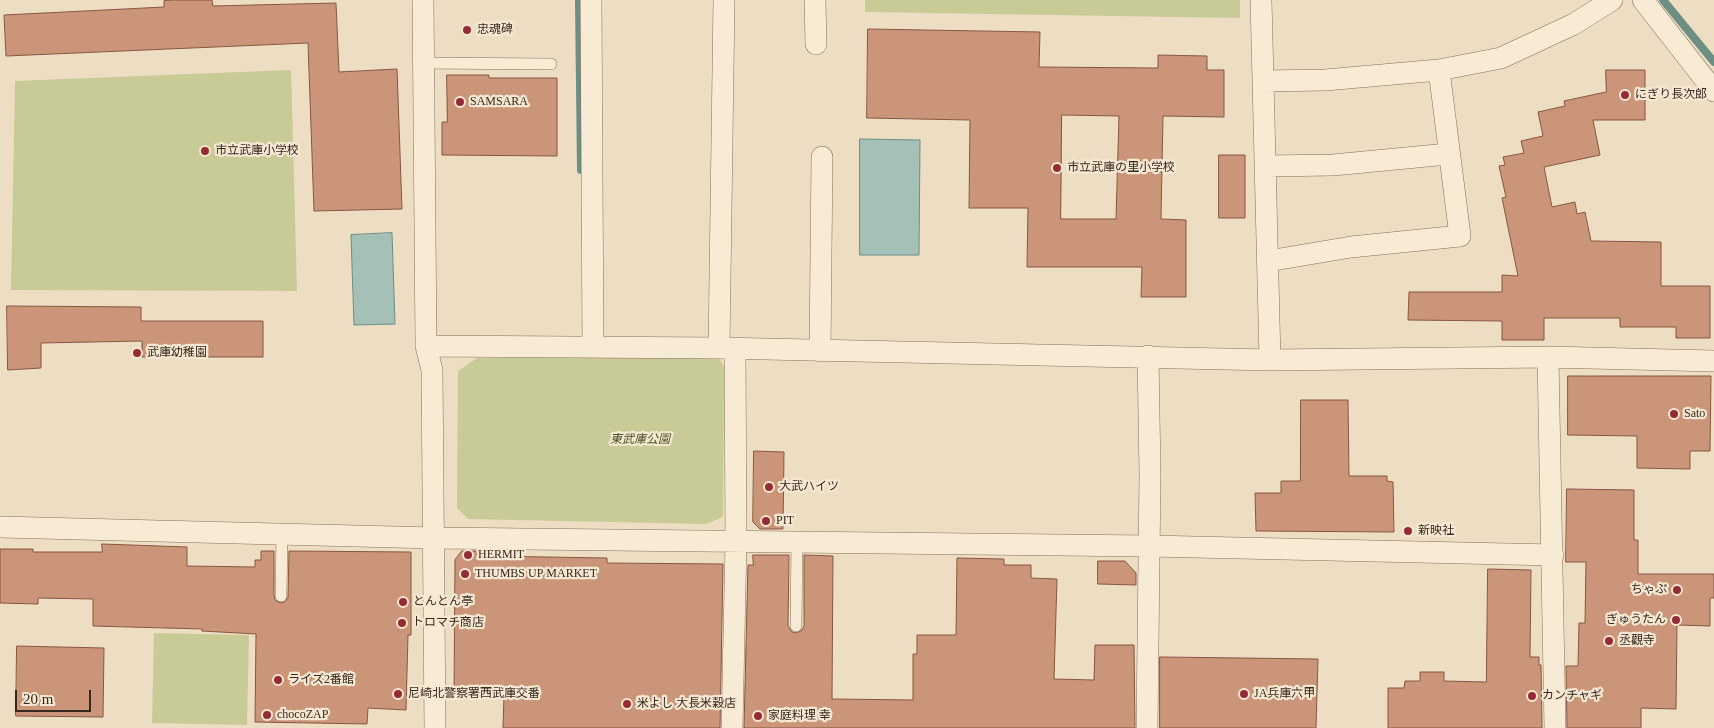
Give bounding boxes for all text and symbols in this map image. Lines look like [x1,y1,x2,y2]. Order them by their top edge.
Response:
place label: 忠魂碑 [477,23,513,37]
marker: 忠魂碑 [461,24,473,36]
place label: にぎり長次郎 [1635,88,1707,102]
marker: にぎり長次郎 [1619,89,1631,101]
place label: SAMSARA [470,95,528,109]
marker: SAMSARA [454,96,466,108]
place label: 市立武庫小学校 [215,144,299,158]
marker: 市立武庫小学校 [199,145,211,157]
place label: 市立武庫の里小学校 [1067,161,1175,175]
marker: 市立武庫の里小学校 [1051,162,1063,174]
place label: 武庫幼稚園 [147,346,207,360]
marker: 武庫幼稚園 [131,347,143,359]
place label: Sato [1684,407,1705,421]
marker: Sato [1668,408,1680,420]
park label: 東武庫公園 [610,433,670,447]
place label: 大武ハイツ [779,480,839,494]
marker: 大武ハイツ [763,481,775,493]
place label: PIT [776,514,794,528]
marker: PIT [760,515,772,527]
place label: 新映社 [1418,524,1454,538]
marker: 新映社 [1402,525,1414,537]
place label: HERMIT [478,548,524,562]
marker: HERMIT [462,549,474,561]
place label: THUMBS UP MARKET [475,567,597,581]
marker: THUMBS UP MARKET [459,568,471,580]
place label: ちゃぷ [1631,583,1667,597]
marker: ちゃぷ [1671,584,1683,596]
place label: とんとん亭 [413,595,473,609]
marker: とんとん亭 [397,596,409,608]
place label: ぎゅうたん [1606,613,1666,627]
marker: ぎゅうたん [1670,614,1682,626]
place label: トロマチ商店 [412,616,484,630]
marker: トロマチ商店 [396,617,408,629]
place label: 丞觀寺 [1619,634,1655,648]
marker: 丞觀寺 [1603,635,1615,647]
place label: ライズ2番館 [288,673,354,687]
marker: ライズ2番館 [272,674,284,686]
scale bar [18,680,94,712]
place label: 尼崎北警察署西武庫交番 [408,687,540,701]
place label: JA兵庫六甲 [1254,687,1315,701]
marker: 尼崎北警察署西武庫交番 [392,688,404,700]
marker: JA兵庫六甲 [1238,688,1250,700]
place label: カンチャギ [1542,689,1602,703]
marker: カンチャギ [1526,690,1538,702]
text: 20 m [23,691,53,707]
place label: 米よし 大長米穀店 [637,697,736,711]
marker: 米よし 大長米穀店 [621,698,633,710]
place label: chocoZAP [277,708,328,722]
marker: chocoZAP [261,709,273,721]
place label: 家庭料理 幸 [768,709,831,723]
marker: 家庭料理 幸 [752,710,764,722]

